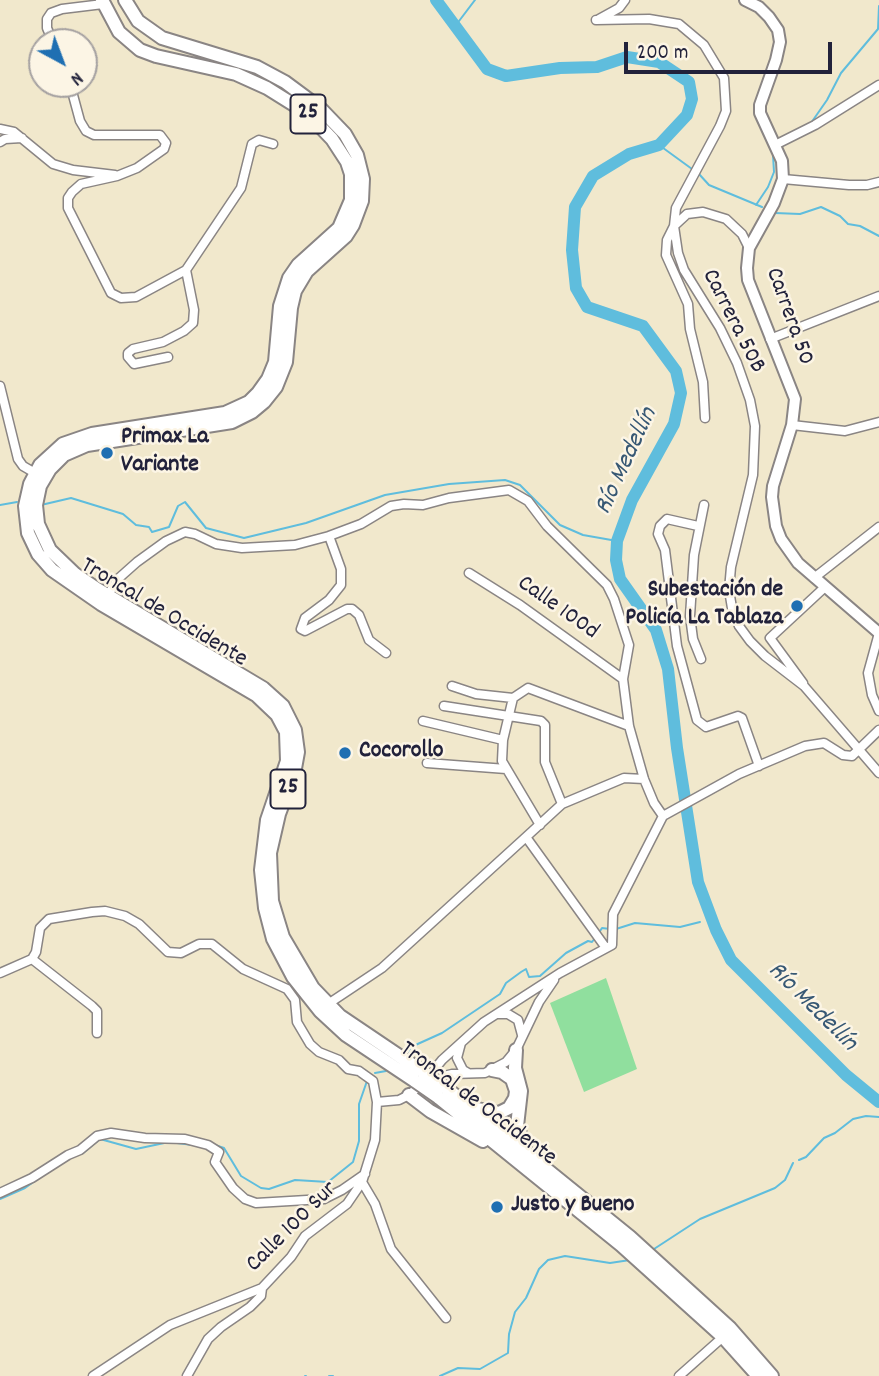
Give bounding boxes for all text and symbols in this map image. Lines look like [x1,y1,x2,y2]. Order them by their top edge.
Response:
north arrow [28,28,98,98]
scale bar [627,28,835,72]
text: 200 m [637,39,688,69]
text: N [63,64,88,91]
road number: 25 [290,94,326,134]
street label: Carrera 50 [757,264,819,370]
street label: Carrera 50B [694,265,770,379]
water label: Río Medellín [590,404,666,520]
place label: Primax La Variante [121,425,208,481]
marker: Primax La Variante [99,445,115,461]
street label: Troncal de Occidente [74,553,252,675]
street label: Calle 100d [511,570,603,648]
place label: Subestación de Policía La Tablaza [625,578,783,634]
marker: Subestación de Policía La Tablaza [789,598,805,614]
place label: Cocorollo [359,739,444,767]
marker: Cocorollo [337,745,353,761]
road number: 25 [270,769,306,808]
water label: Río Medellín [760,957,862,1059]
street label: Troncal de Occidente [393,1036,561,1174]
street label: Calle 100 Sur [241,1176,345,1280]
place label: Justo y Bueno [511,1193,634,1221]
marker: Justo y Bueno [489,1199,505,1215]

